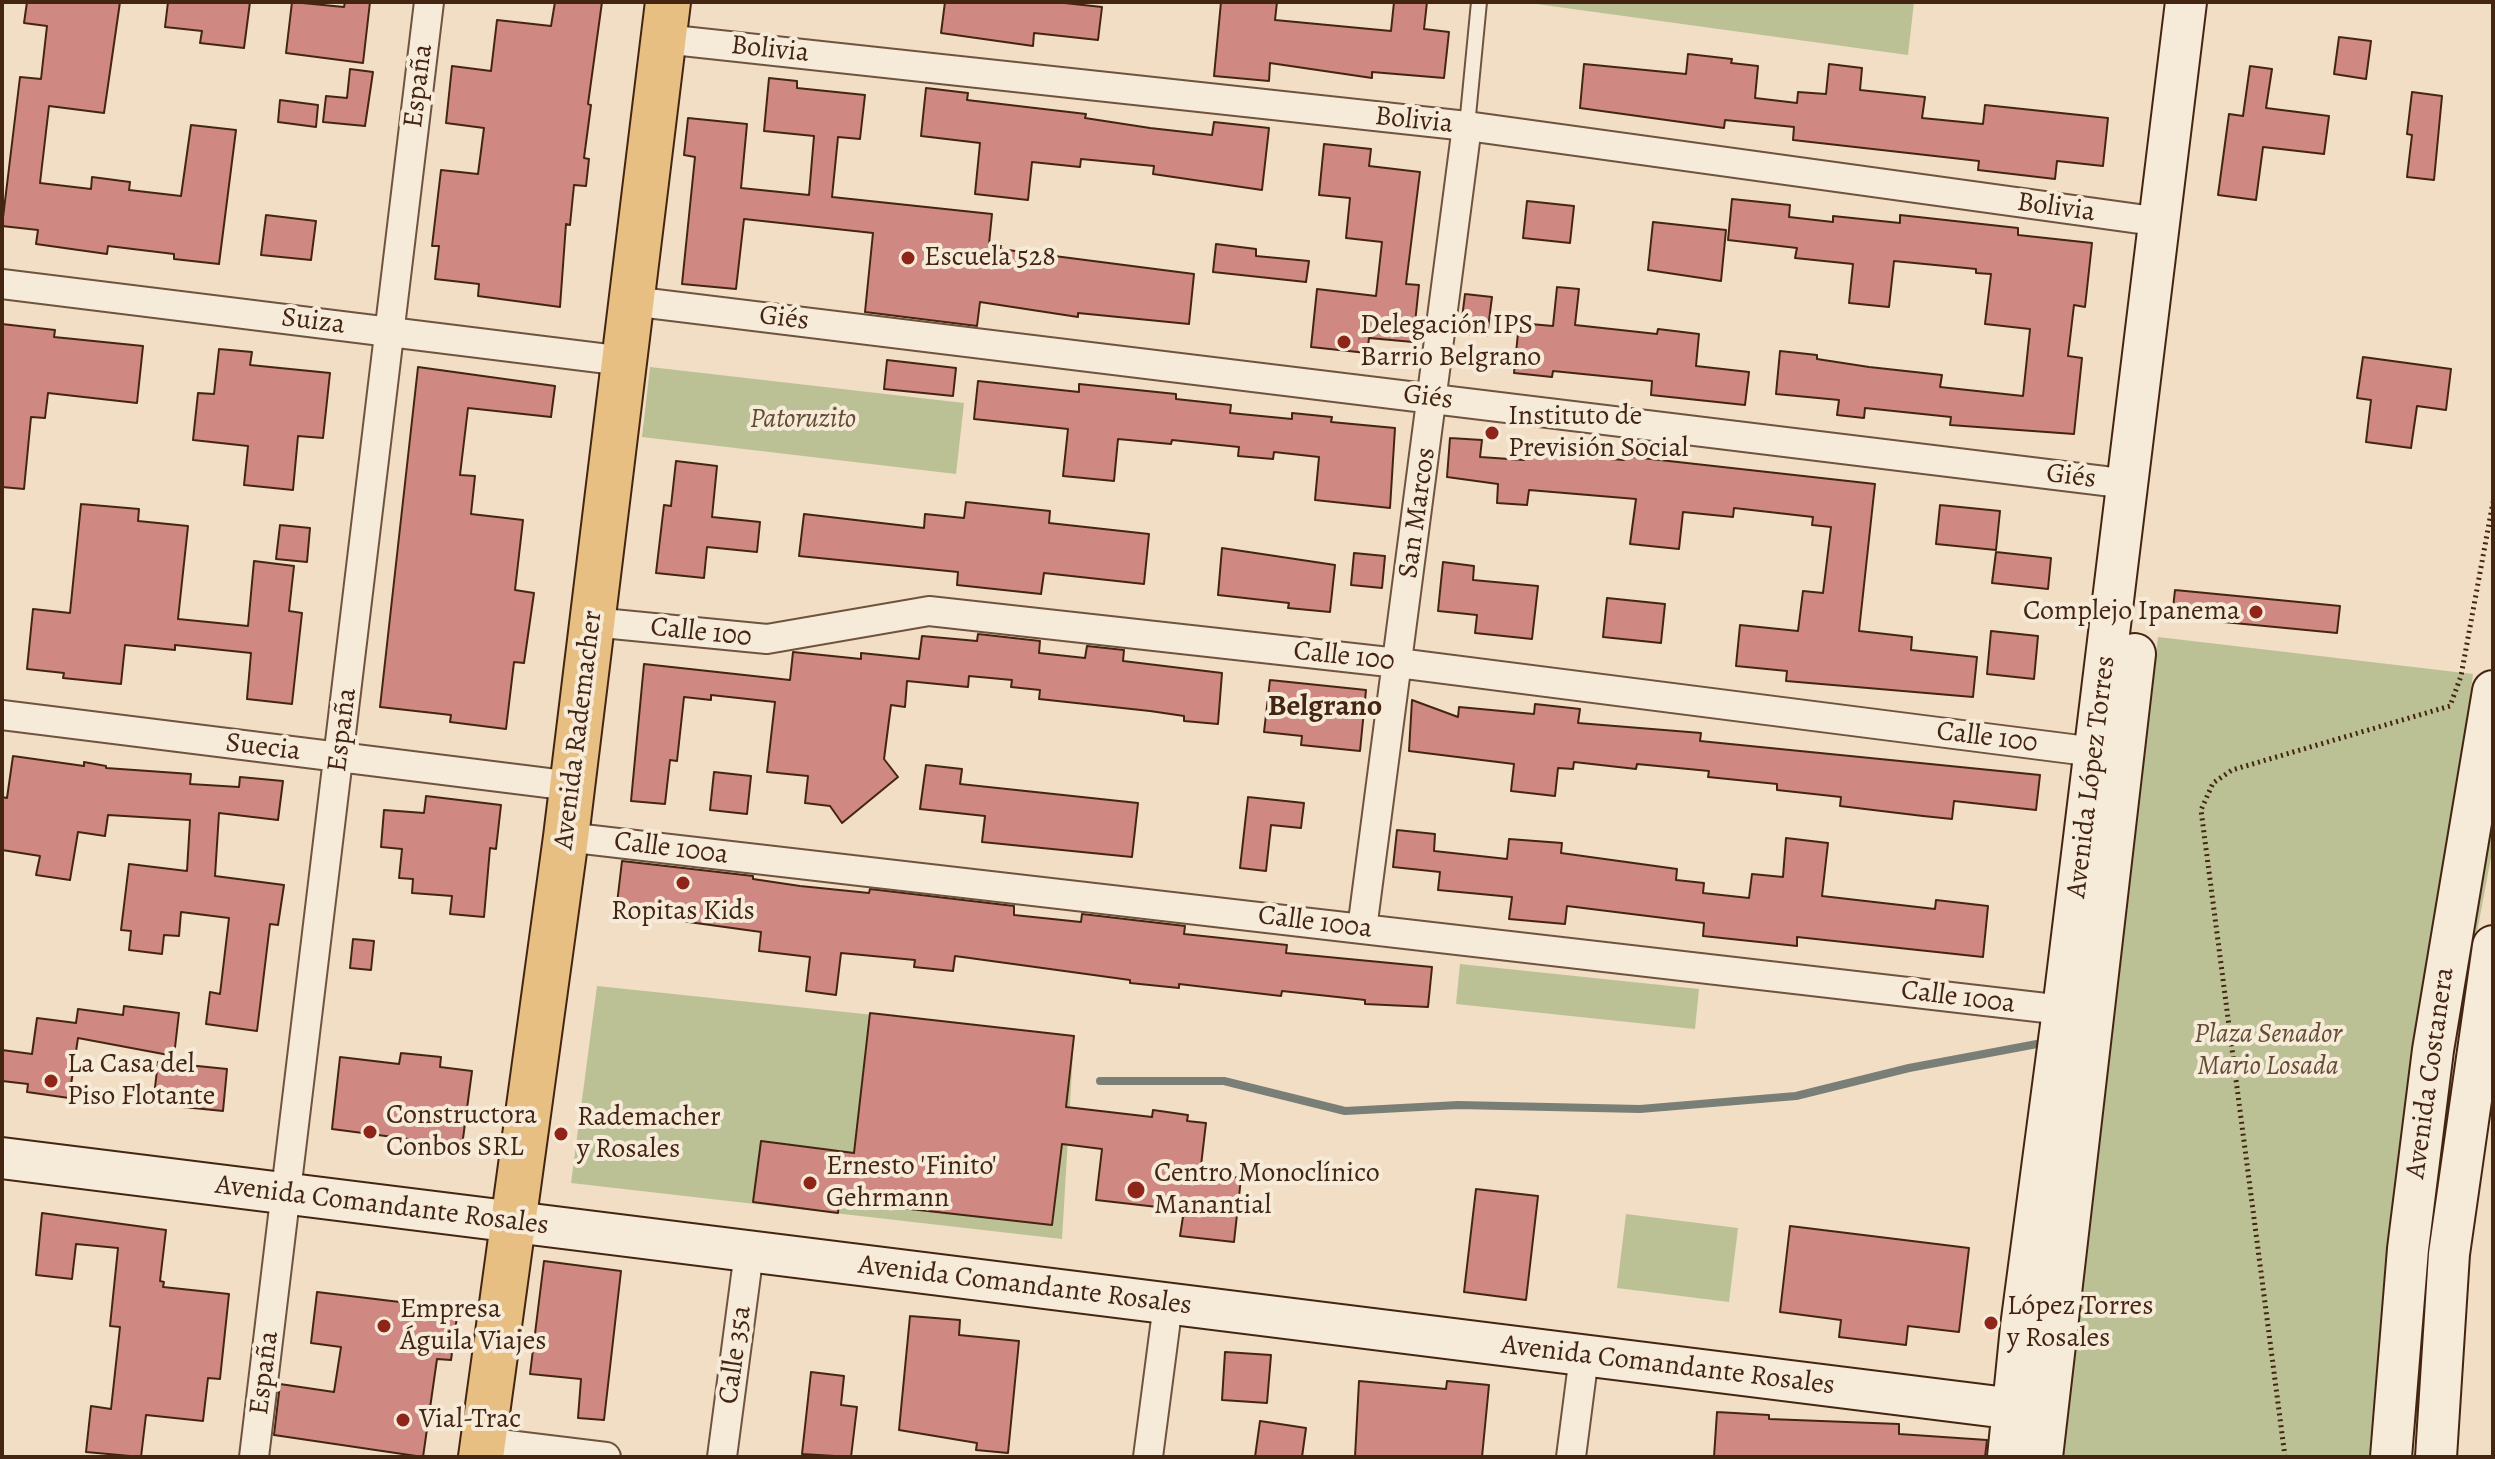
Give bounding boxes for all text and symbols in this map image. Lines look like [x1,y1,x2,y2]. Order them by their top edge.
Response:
street label: Bolivia [729,29,811,71]
street label: España [397,42,441,130]
street label: Bolivia [1373,100,1455,142]
street label: Bolivia [2015,186,2097,230]
place label: Escuela 528 [924,241,1056,275]
marker: Escuela 528 [899,249,917,267]
street label: Giés [757,299,811,339]
street label: Suiza [279,301,347,343]
place label: Delegación IPS Barrio Belgrano [1360,309,1541,375]
marker: Delegación IPS Barrio Belgrano [1335,333,1353,351]
street label: Giés [1401,378,1455,418]
place label: Instituto de Previsión Social [1508,400,1688,466]
park label: Patoruzito [750,403,856,437]
marker: Instituto de Previsión Social [1483,424,1501,442]
street label: San Marcos [1392,445,1444,581]
street label: Giés [2044,457,2098,497]
place label: Complejo Ipanema [2023,595,2240,629]
marker: Complejo Ipanema [2247,603,2265,621]
street label: Avenida Rademacher [548,608,610,852]
street label: Calle 100 [649,611,753,655]
street label: Calle 100 [1292,635,1396,679]
street label: Avenida López Torres [2060,654,2124,900]
street label: España [321,686,365,774]
district label: Belgrano [1268,690,1382,726]
street label: Calle 100 [1934,715,2040,761]
street label: Suecia [224,727,302,769]
street label: Calle 100a [612,825,730,873]
marker: Ropitas Kids [674,874,692,892]
place label: Ropitas Kids [611,895,755,929]
street label: Calle 100a [1256,899,1374,947]
street label: Avenida Costanera [2400,965,2462,1181]
street label: Calle 100a [1899,974,2017,1022]
park label: Plaza Senador Mario Losada [2194,1018,2342,1084]
place label: La Casa del Piso Flotante [67,1048,215,1114]
marker: La Casa del Piso Flotante [42,1072,60,1090]
place label: Constructora Conbos SRL [386,1099,537,1165]
place label: Rademacher y Rosales [577,1101,721,1167]
marker: Constructora Conbos SRL [361,1123,379,1141]
marker: Rademacher y Rosales [552,1125,570,1143]
place label: Ernesto 'Finito' Gehrmann [826,1150,997,1216]
place label: Centro Monoclínico Manantial [1154,1157,1380,1223]
street label: Avenida Comandante Rosales [213,1169,551,1243]
marker: Ernesto 'Finito' Gehrmann [801,1174,819,1192]
marker: Centro Monoclínico Manantial [1125,1179,1147,1201]
street label: Avenida Comandante Rosales [856,1249,1194,1323]
place label: López Torres y Rosales [2007,1290,2153,1356]
place label: Empresa Águila Viajes [400,1293,547,1359]
street label: Calle 35a [712,1304,760,1406]
marker: López Torres y Rosales [1982,1314,2000,1332]
marker: Empresa Águila Viajes [375,1317,393,1335]
street label: España [243,1329,287,1417]
street label: Avenida Comandante Rosales [1499,1329,1837,1403]
place label: Vial-Trac [419,1403,521,1437]
marker: Vial-Trac [394,1411,412,1429]

